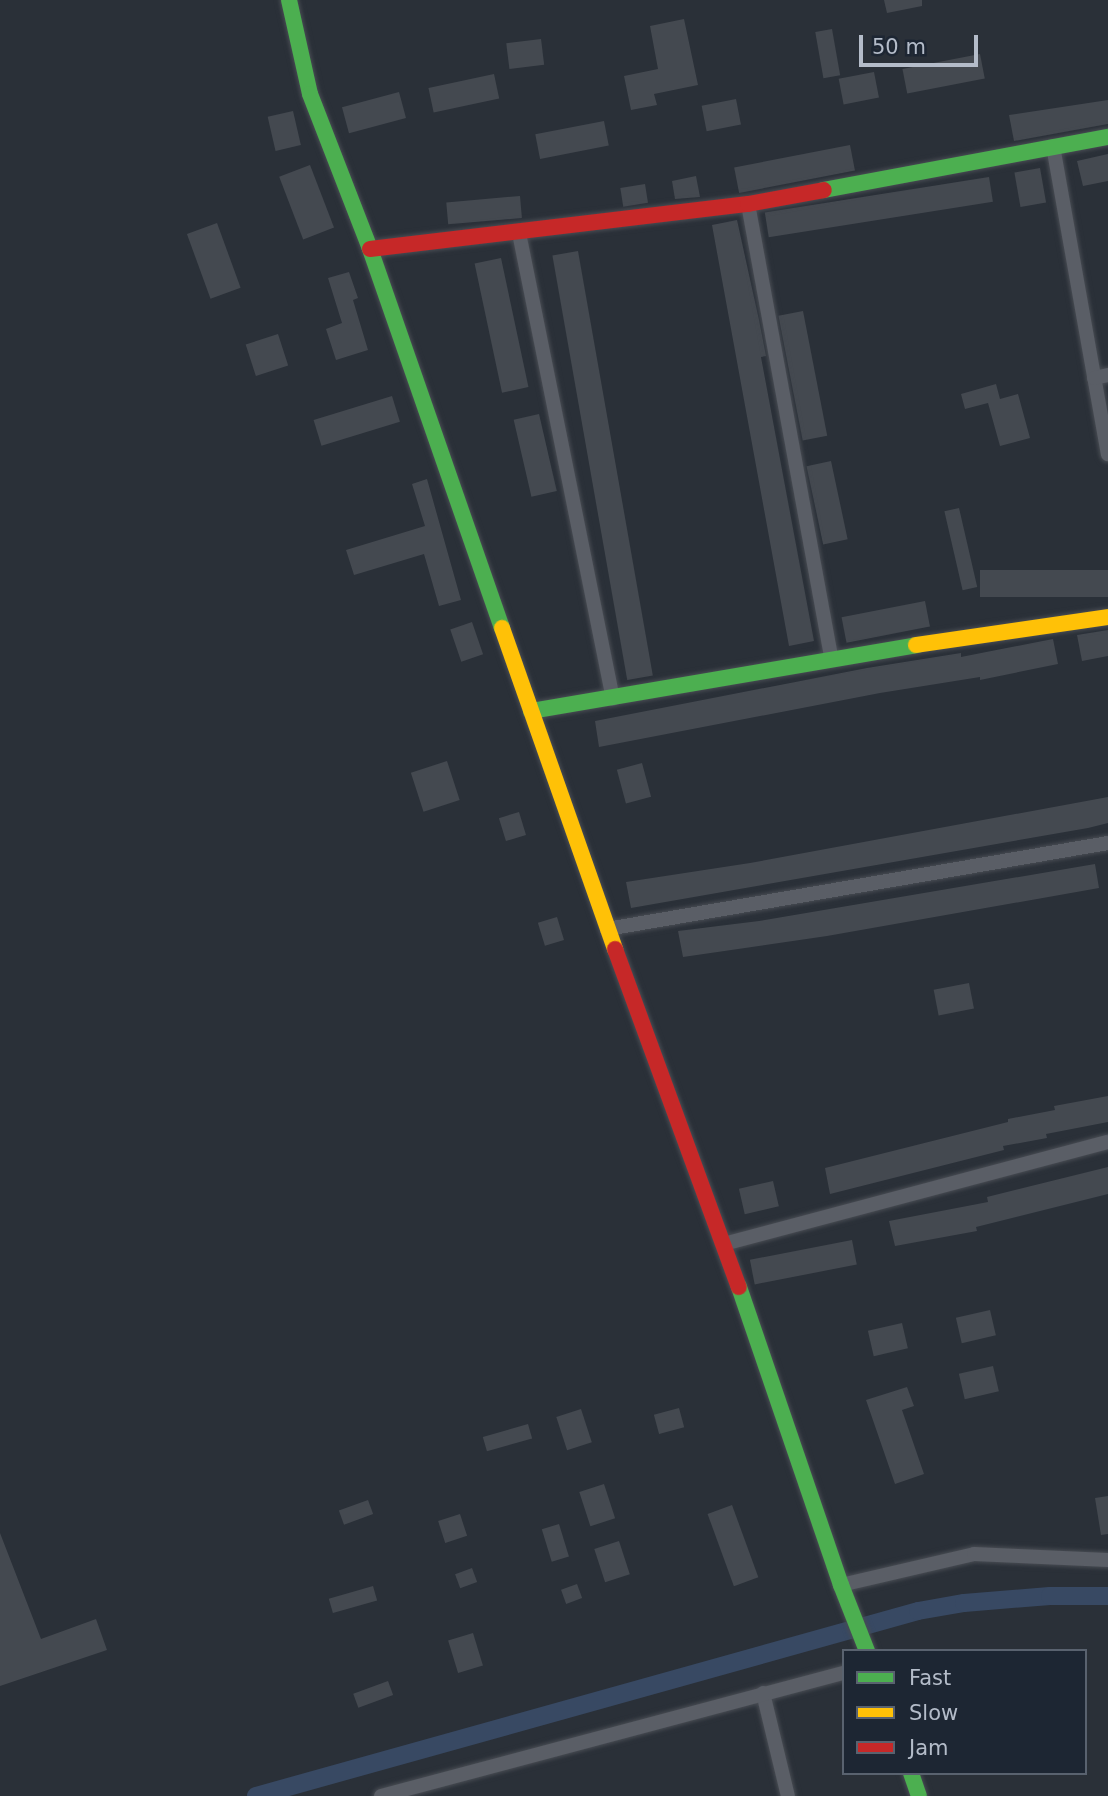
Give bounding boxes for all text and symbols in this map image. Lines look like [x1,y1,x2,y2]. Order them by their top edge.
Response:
scale bar [863,21,982,65]
text: 50 m [872,35,926,59]
legend [842,1649,1087,1775]
text: Fast [909,1666,951,1690]
text: Slow [909,1701,958,1725]
text: Jam [909,1736,949,1760]

